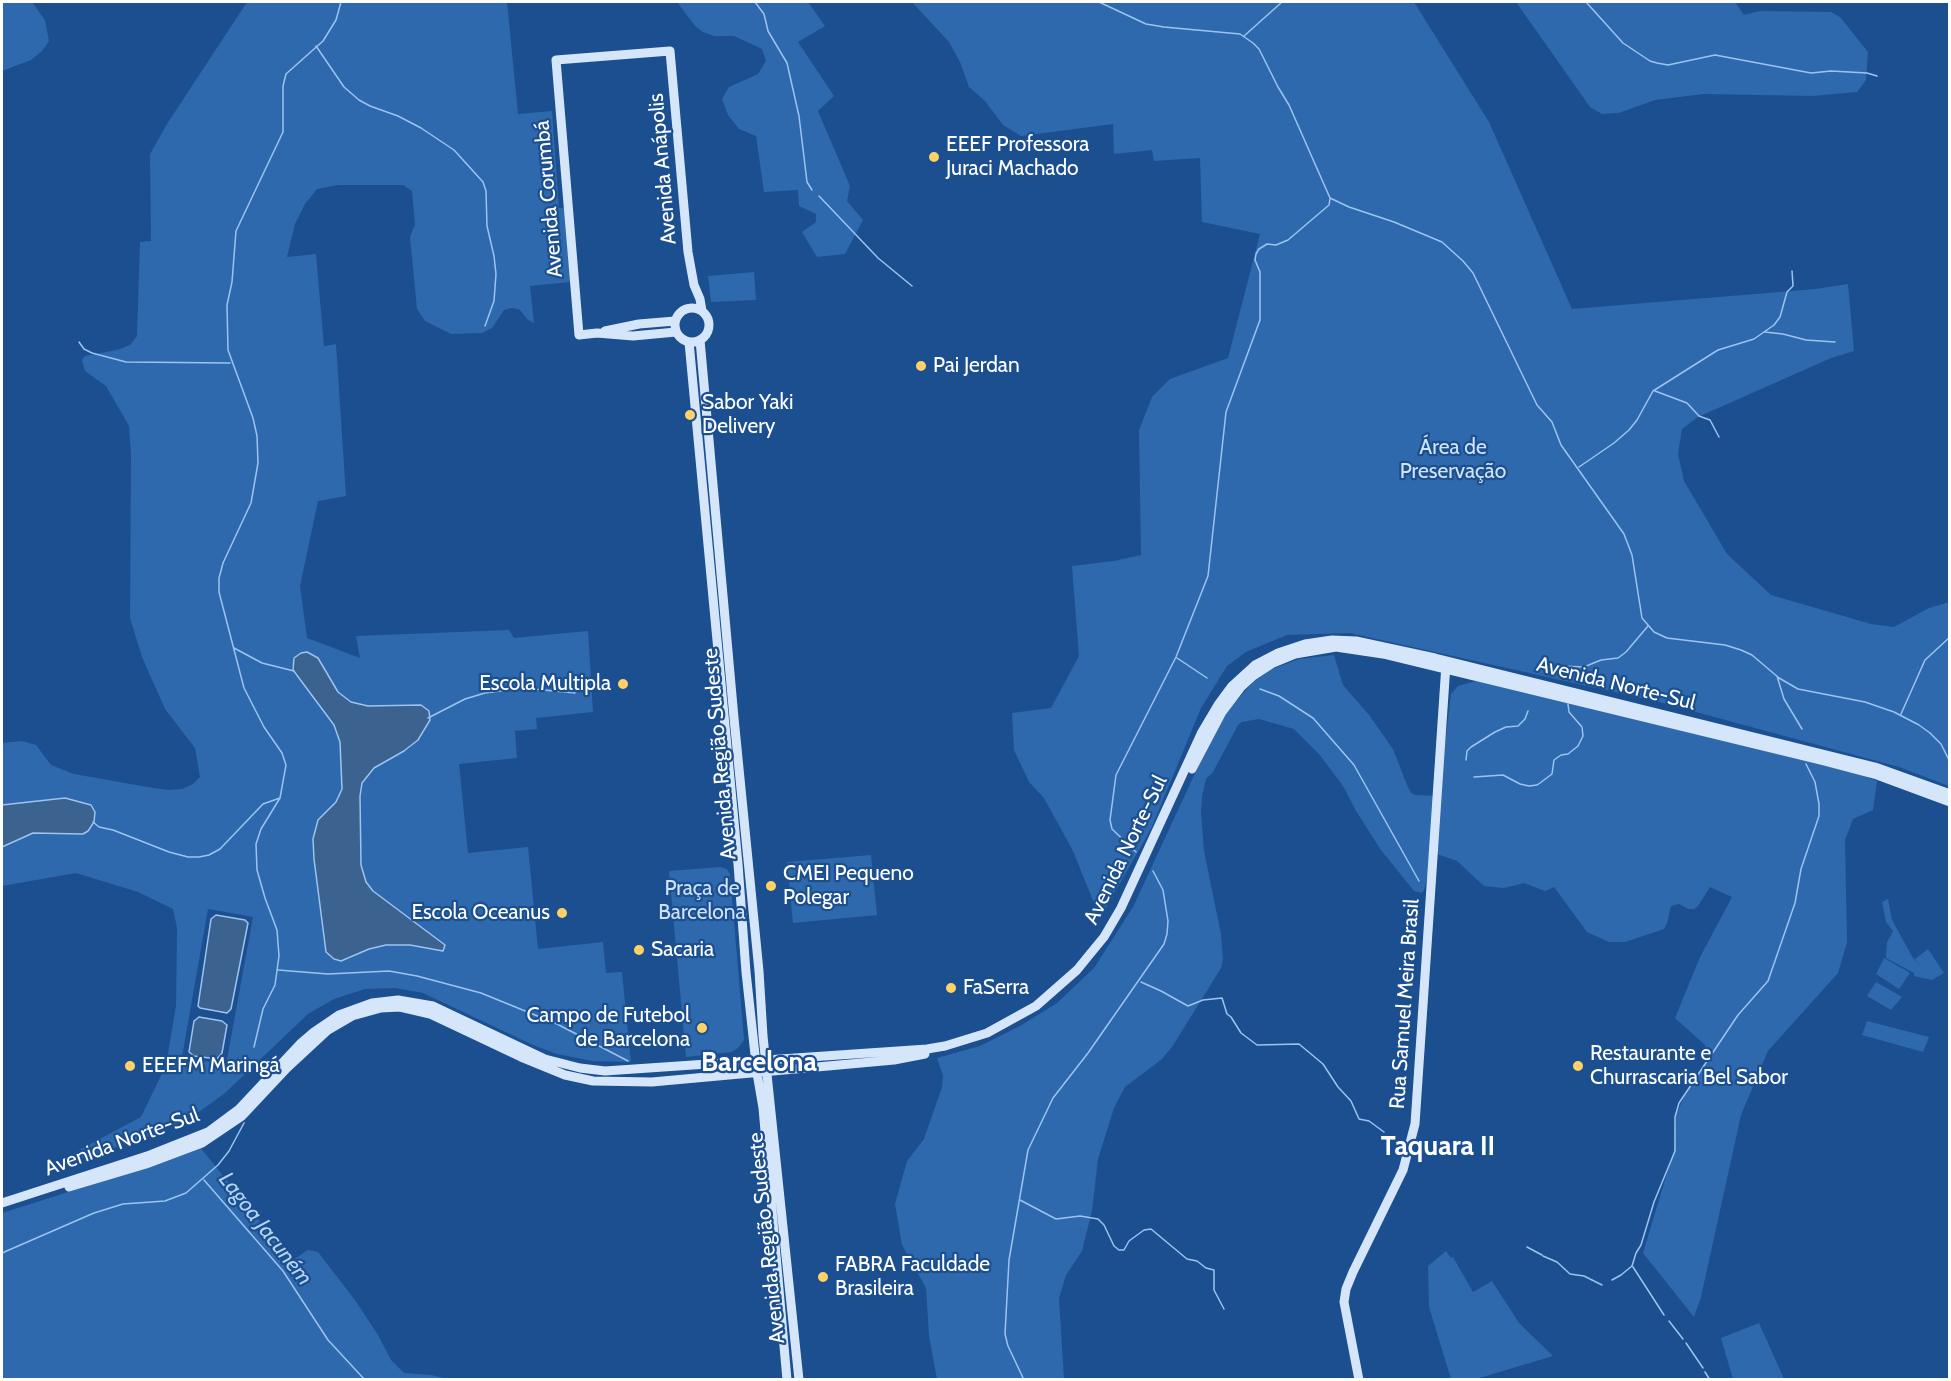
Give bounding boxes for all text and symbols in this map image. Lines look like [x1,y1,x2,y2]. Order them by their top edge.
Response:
street label: Avenida Anápolis [644,92,682,246]
street label: Avenida Corumbá [530,119,568,279]
place label: EEEF Professora Juraci Machado [946,132,1089,182]
marker: EEEF Professora Juraci Machado [927,150,941,164]
place label: Pai Jerdan [933,353,1020,379]
marker: Pai Jerdan [914,359,928,373]
place label: Sabor Yaki Delivery [702,390,793,440]
marker: Sabor Yaki Delivery [683,408,697,422]
park label: Área de Preservação [1400,435,1506,485]
street label: Avenida Região Sudeste [698,647,742,861]
street label: Avenida Norte-Sul [1534,652,1698,716]
place label: Escola Multipla [479,671,611,697]
marker: Escola Multipla [616,677,630,691]
street label: Avenida Norte-Sul [1079,771,1173,929]
place label: CMEI Pequeno Polegar [783,861,914,911]
park label: Praça de Barcelona [658,876,746,926]
marker: CMEI Pequeno Polegar [764,879,778,893]
street label: Rua Samuel Meira Brasil [1385,898,1425,1110]
place label: Escola Oceanus [411,900,550,926]
marker: Escola Oceanus [555,906,569,920]
place label: Sacaria [651,937,714,963]
marker: Sacaria [632,943,646,957]
place label: FaSerra [963,975,1029,1001]
marker: FaSerra [944,981,958,995]
place label: Campo de Futebol de Barcelona [526,1003,690,1053]
marker: Campo de Futebol de Barcelona [695,1021,709,1035]
place label: Restaurante e Churrascaria Bel Sabor [1590,1041,1788,1091]
district label: Barcelona [701,1047,817,1079]
place label: EEEFM Maringá [142,1053,280,1079]
marker: EEEFM Maringá [123,1059,137,1073]
marker: Restaurante e Churrascaria Bel Sabor [1571,1059,1585,1073]
street label: Avenida Norte-Sul [41,1102,203,1182]
street label: Avenida Região Sudeste [743,1131,791,1345]
district label: Taquara II [1381,1131,1495,1163]
water label: Lagoa Jacuném [213,1167,317,1291]
place label: FABRA Faculdade Brasileira [835,1252,990,1302]
marker: FABRA Faculdade Brasileira [816,1270,830,1284]

